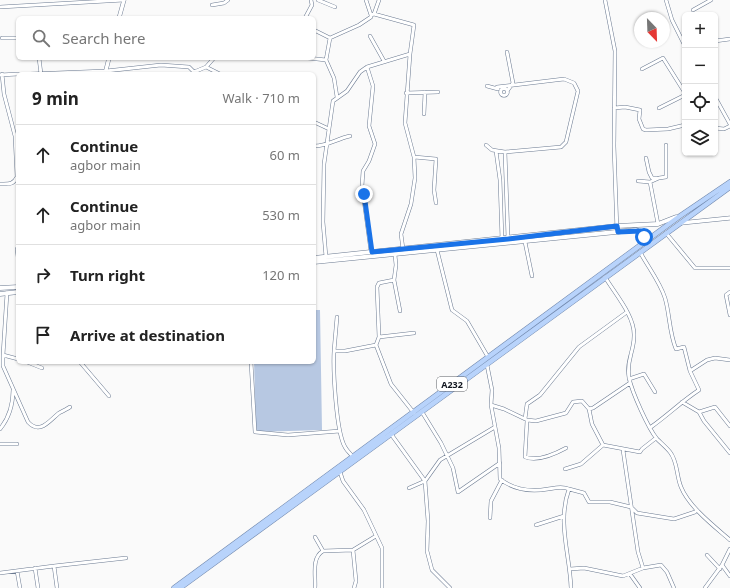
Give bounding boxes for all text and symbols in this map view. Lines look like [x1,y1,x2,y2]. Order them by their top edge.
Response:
north arrow [634,12,670,48]
map controls [682,12,718,156]
button: + [682,12,718,48]
search box [16,16,316,60]
icon: search [30,27,52,49]
text: Search here [62,28,145,48]
button: − [682,48,718,84]
button: locate [682,84,718,120]
text: 9 min [32,87,79,110]
text: Walk · 710 m [222,89,300,107]
button: layers [682,120,718,156]
text: Continue [70,136,138,156]
icon: ahead [32,144,54,166]
text: 60 m [270,146,300,164]
text: agbor main [70,156,141,174]
route end [355,185,373,203]
text: Continue [70,196,138,216]
icon: ahead [32,204,54,226]
text: 530 m [262,206,300,224]
text: agbor main [70,216,141,234]
route start [635,228,653,246]
icon: right [32,264,54,286]
text: Turn right [70,265,145,285]
text: 120 m [262,266,300,284]
icon: arrive [32,324,54,346]
text: Arrive at destination [70,325,225,345]
road number: A232 [437,377,467,391]

